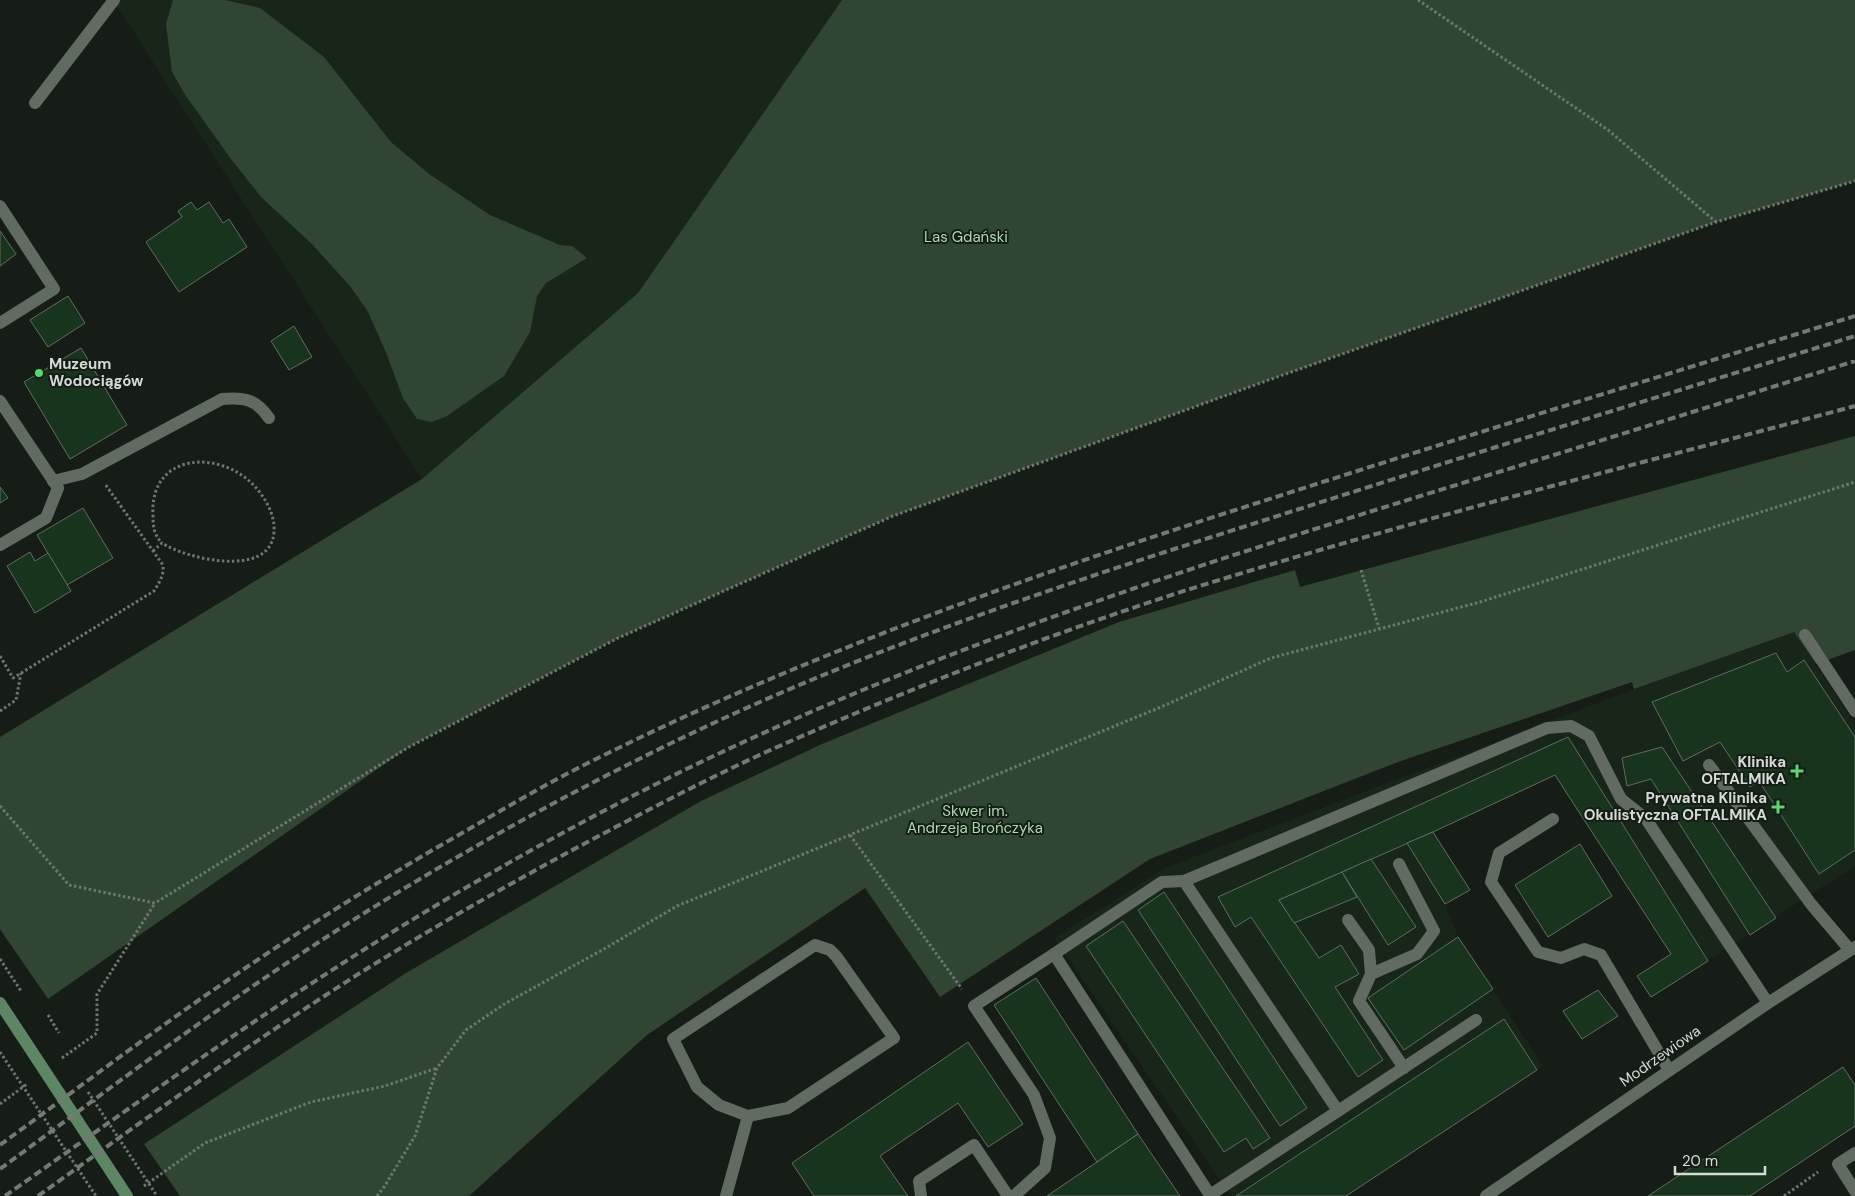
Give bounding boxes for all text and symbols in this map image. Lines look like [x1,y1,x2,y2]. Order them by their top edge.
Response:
park label: Las Gdański [924,227,1008,247]
place label: Muzeum Wodociągów [49,354,144,391]
marker: Muzeum Wodociągów [33,367,45,379]
place label: Klinika OFTALMIKA [1701,752,1786,789]
marker: Klinika OFTALMIKA [1790,764,1804,778]
place label: Prywatna Klinika Okulistyczna OFTALMIKA [1584,788,1767,825]
marker: Prywatna Klinika Okulistyczna OFTALMIKA [1771,800,1785,814]
park label: Skwer im. Andrzeja Brończyka [907,801,1043,838]
street label: Modrzewiowa [1616,1021,1704,1091]
scale bar [1675,1144,1765,1176]
text: 20 m [1682,1151,1718,1171]

